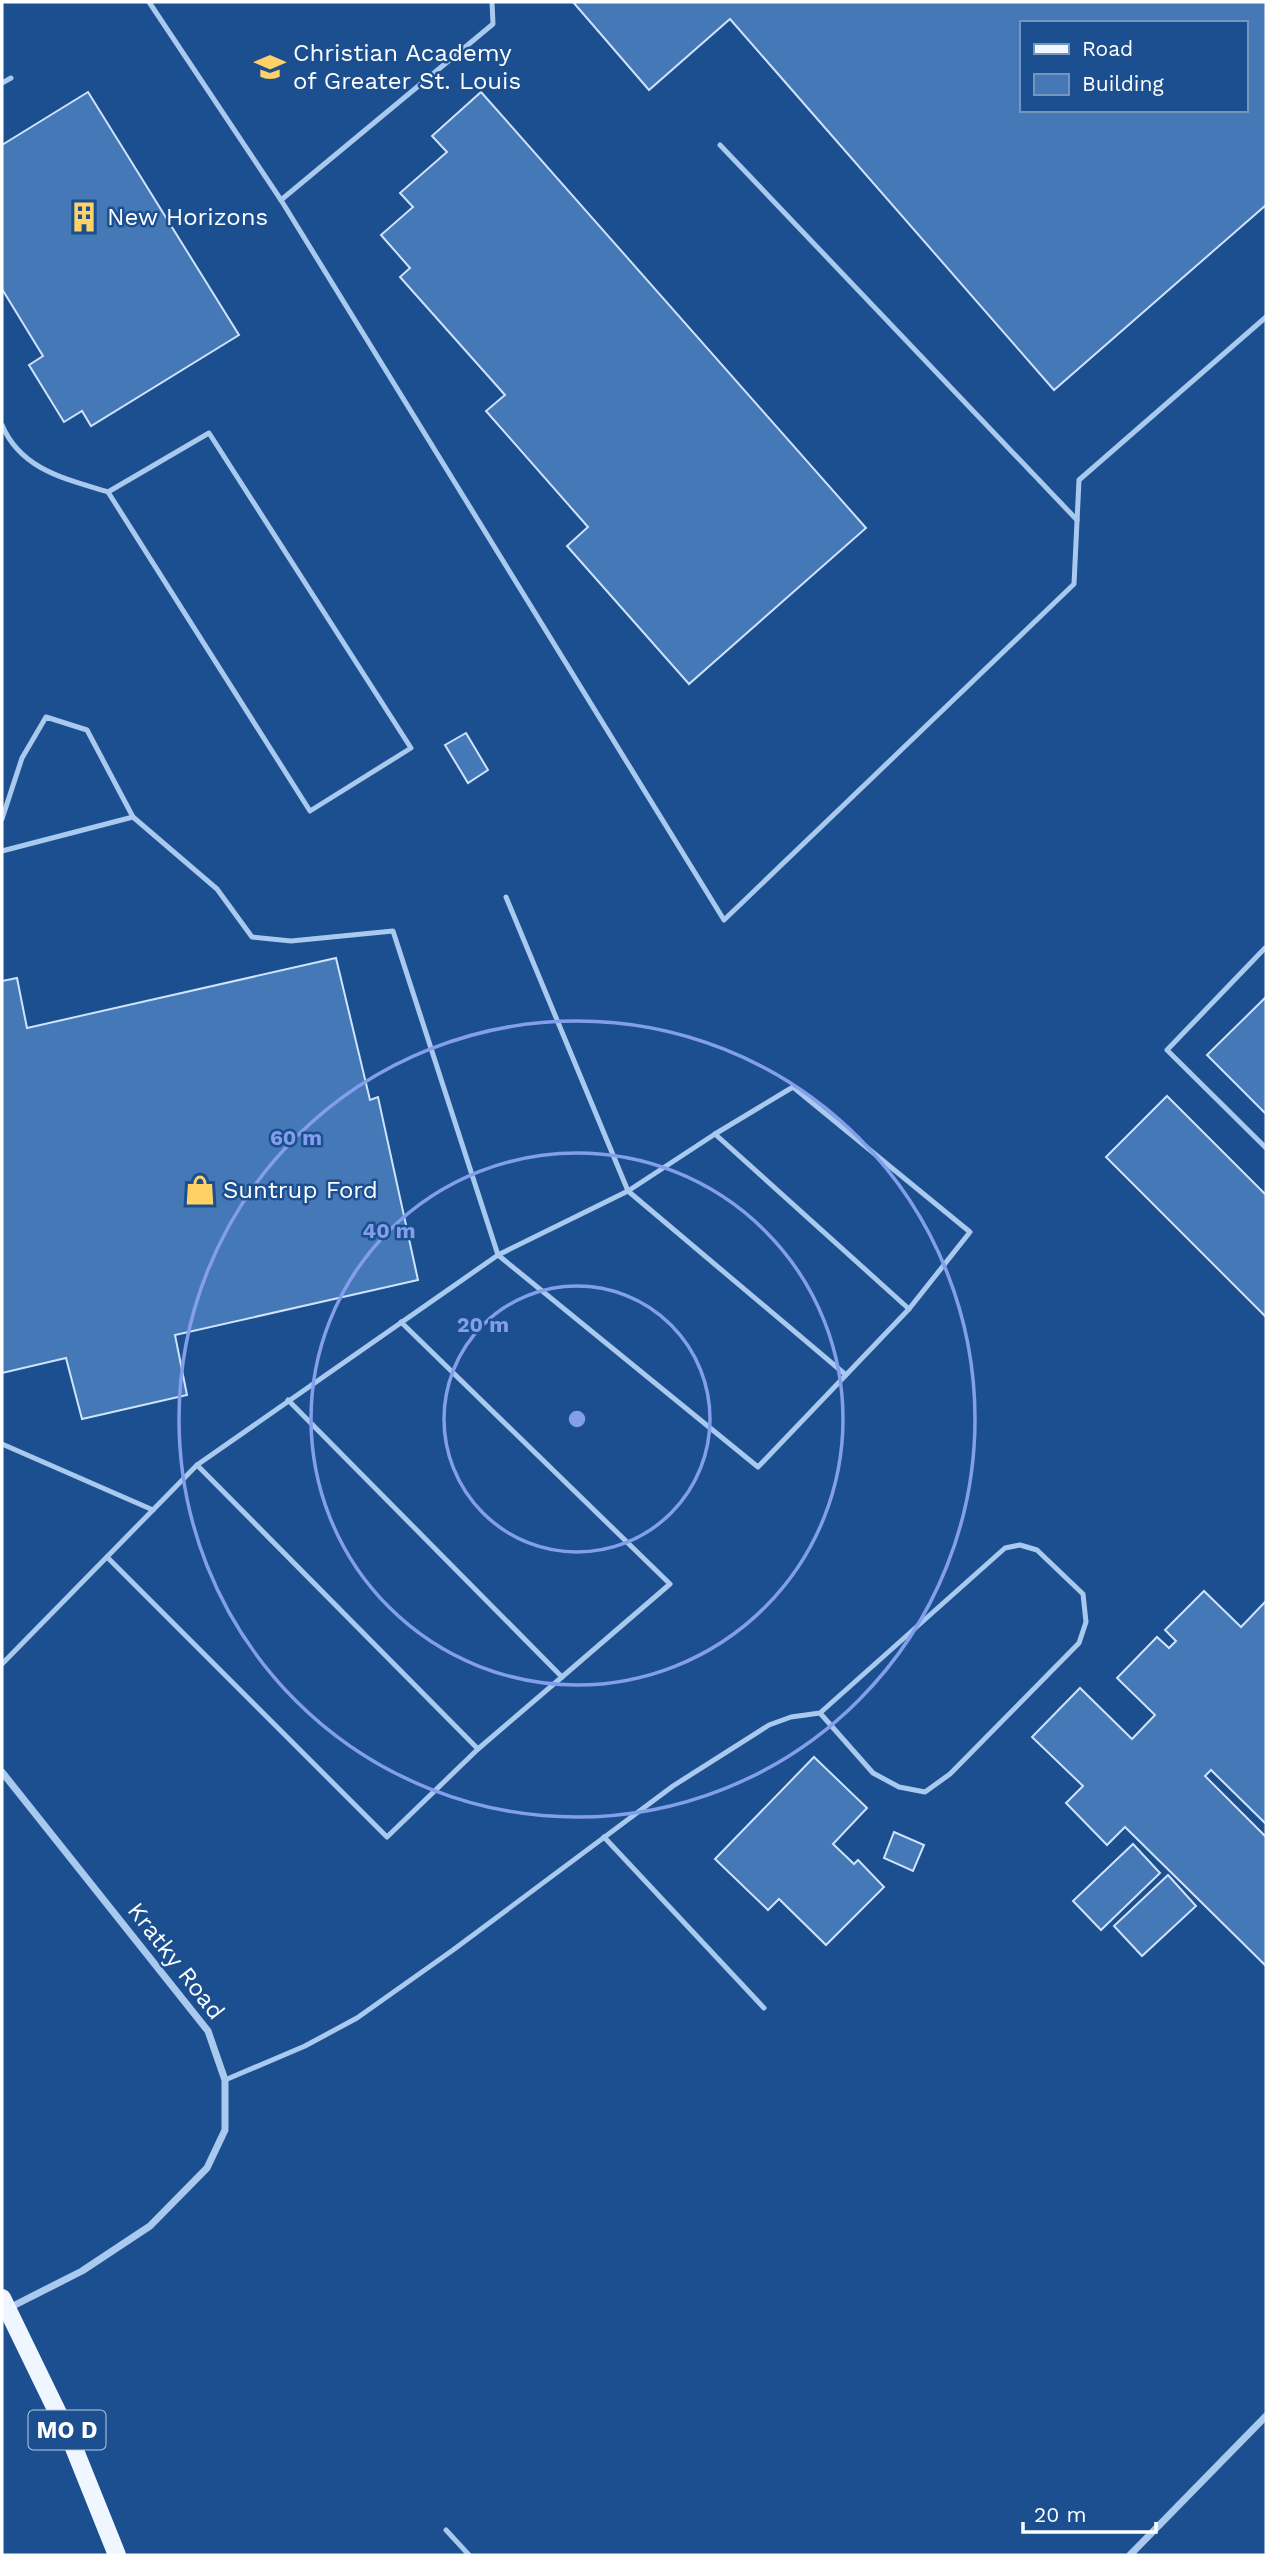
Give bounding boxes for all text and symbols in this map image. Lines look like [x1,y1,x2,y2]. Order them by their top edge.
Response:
legend [1020,21,1247,112]
text: Road [1082,36,1133,61]
place label: Christian Academy of Greater St. Louis [293,39,521,95]
school or university icon: Christian Academy of Greater St. Louis [253,50,287,84]
text: Building [1082,71,1164,96]
building icon: New Horizons [67,200,101,234]
place label: New Horizons [107,203,268,231]
text: 60 m [270,1125,322,1150]
shop icon: Suntrup Ford [183,1173,217,1207]
place label: Suntrup Ford [223,1176,378,1204]
text: 40 m [363,1218,415,1243]
text: 20 m [457,1312,509,1337]
centre of rings [565,1407,589,1431]
street label: Kratky Road [122,1897,230,2025]
road number: MO D [28,2410,106,2450]
scale bar [1023,2490,1156,2534]
text: 20 m [1034,2502,1086,2527]

